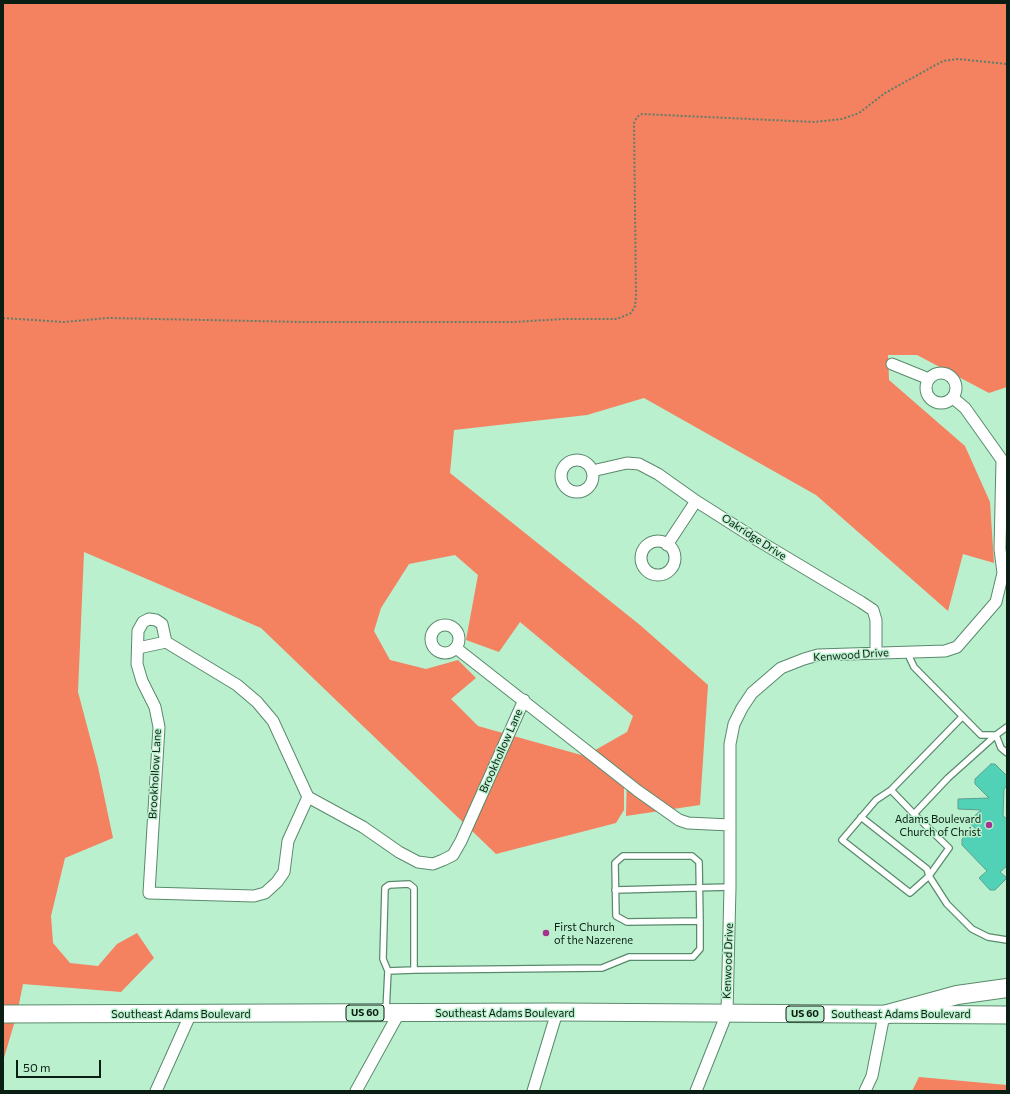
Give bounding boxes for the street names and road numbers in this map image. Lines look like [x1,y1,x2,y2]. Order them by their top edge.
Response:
street label: Oakridge Drive [719,511,789,563]
street label: Kenwood Drive [813,646,889,664]
street label: Brookhollow Lane [477,707,525,795]
street label: Brookhollow Lane [146,729,164,819]
street label: Kenwood Drive [720,923,736,999]
road number: US 60 [346,1005,384,1021]
street label: Southeast Adams Boulevard [435,1006,575,1020]
road number: US 60 [786,1006,824,1022]
street label: Southeast Adams Boulevard [111,1007,251,1021]
street label: Southeast Adams Boulevard [831,1007,971,1021]

